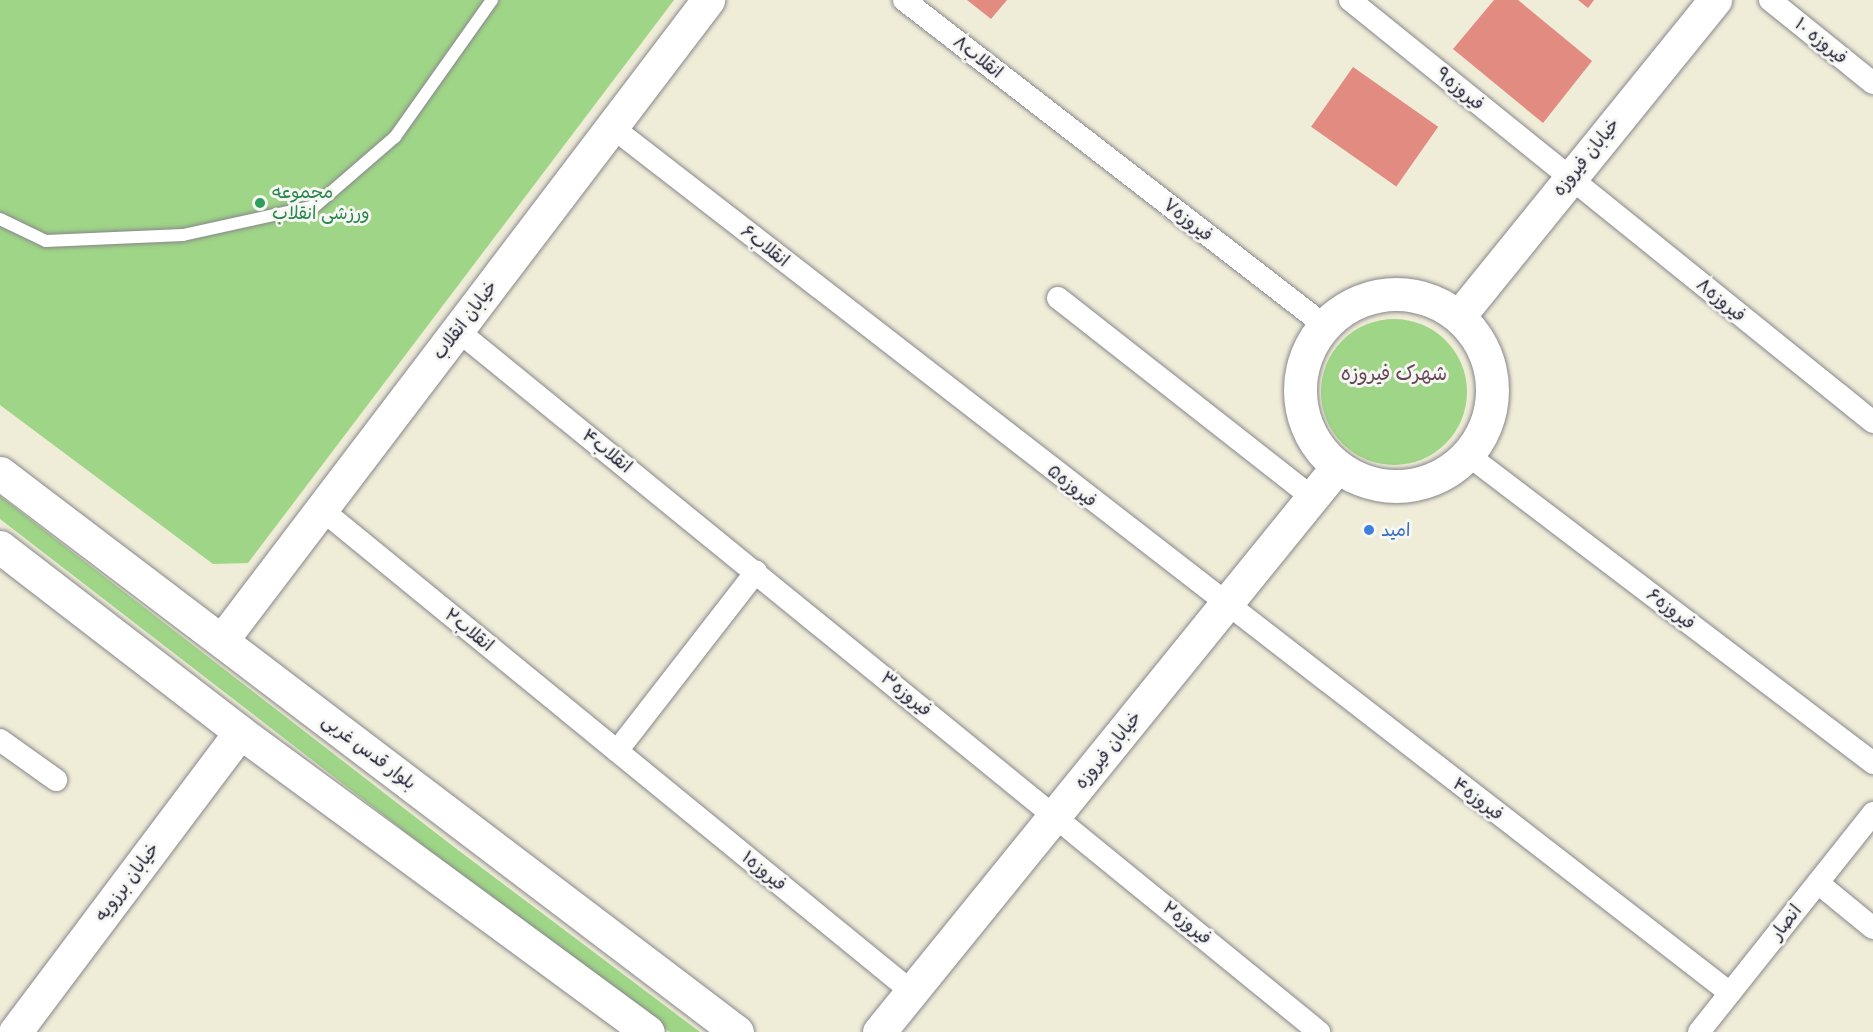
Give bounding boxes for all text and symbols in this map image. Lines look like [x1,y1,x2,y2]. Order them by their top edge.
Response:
street label: فیروزه ۱۰ [1790,13,1852,69]
street label: انقلاب۸ [949,31,1007,83]
street label: فیروزه۹ [1431,63,1489,115]
street label: خیابان فیروزه [1548,114,1624,200]
place label: مجموعه ورزشی انقلاب [272,182,370,224]
street label: فیروزه۷ [1159,194,1217,246]
marker: مجموعه ورزشی انقلاب [253,196,267,210]
street label: انقلاب۶ [737,220,793,272]
street label: فیروزه۸ [1692,274,1750,326]
street label: خیابان انقلاب [428,276,502,364]
district label: شهرک فیروزه [1341,361,1447,385]
street label: انقلاب۴ [578,424,636,478]
street label: فیروزه۵ [1043,460,1101,512]
place label: امید [1381,519,1411,541]
marker: امید [1362,523,1376,537]
street label: فیروزه۶ [1642,584,1700,634]
street label: انقلاب۲ [440,604,498,656]
street label: فیروزه۳ [876,667,936,721]
street label: خیابان فیروزه [1070,707,1146,793]
street label: بلوار قدس غربی [318,710,420,794]
street label: فیروزه۴ [1448,773,1508,825]
street label: خیابان برزویه [90,838,164,926]
street label: فیروزه۱ [737,847,791,895]
street label: فیروزه۲ [1158,897,1216,949]
street label: انصار [1766,900,1806,944]

